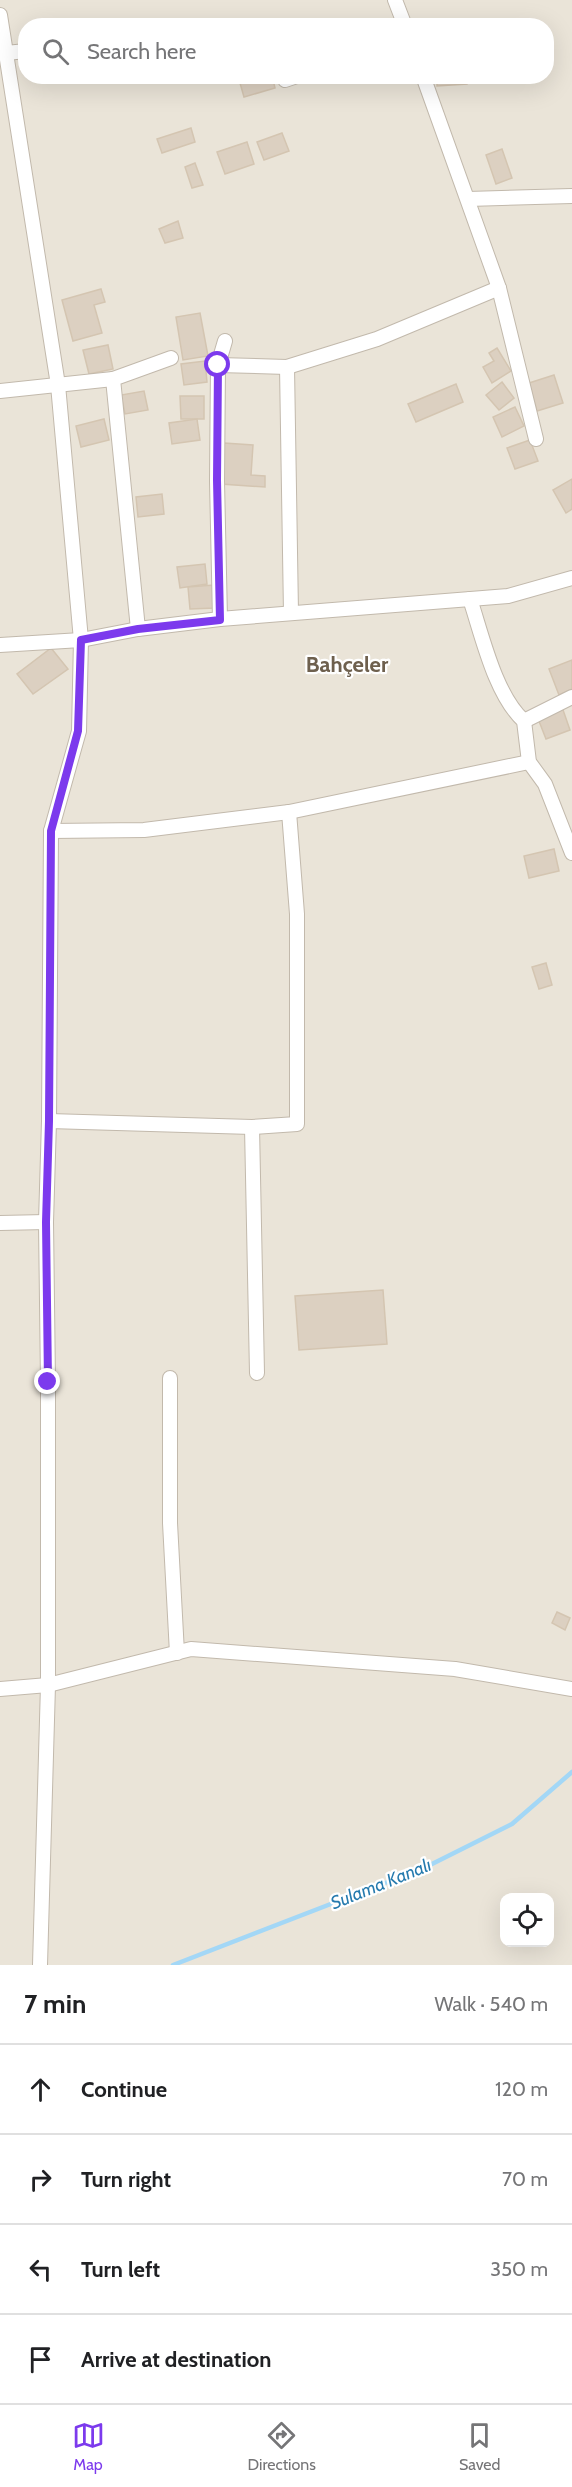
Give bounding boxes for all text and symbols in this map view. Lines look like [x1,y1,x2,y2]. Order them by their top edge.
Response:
search box [18,18,554,84]
icon: search [39,35,72,68]
text: Search here [87,38,196,65]
route start [204,351,230,377]
district label: Bahçeler [306,651,389,678]
route end [34,1368,60,1394]
water label: Sulama Kanalı [327,1854,435,1914]
map controls [500,1893,554,1947]
button: locate [500,1893,554,1947]
text: 7 min [24,1988,86,2020]
text: Walk · 540 m [434,1992,548,2016]
icon: ahead [24,2073,57,2106]
text: Continue [81,2076,167,2103]
text: 120 m [495,2077,548,2101]
icon: right [24,2163,57,2196]
text: Turn right [81,2166,171,2193]
text: 70 m [502,2167,548,2191]
icon: left [24,2253,57,2286]
text: Turn left [81,2256,160,2283]
text: 350 m [490,2257,548,2281]
icon: arrive [24,2343,57,2376]
text: Arrive at destination [81,2346,271,2373]
tab: Map [72,2419,105,2474]
tab: Directions [248,2419,316,2474]
tab: Saved [459,2419,500,2474]

